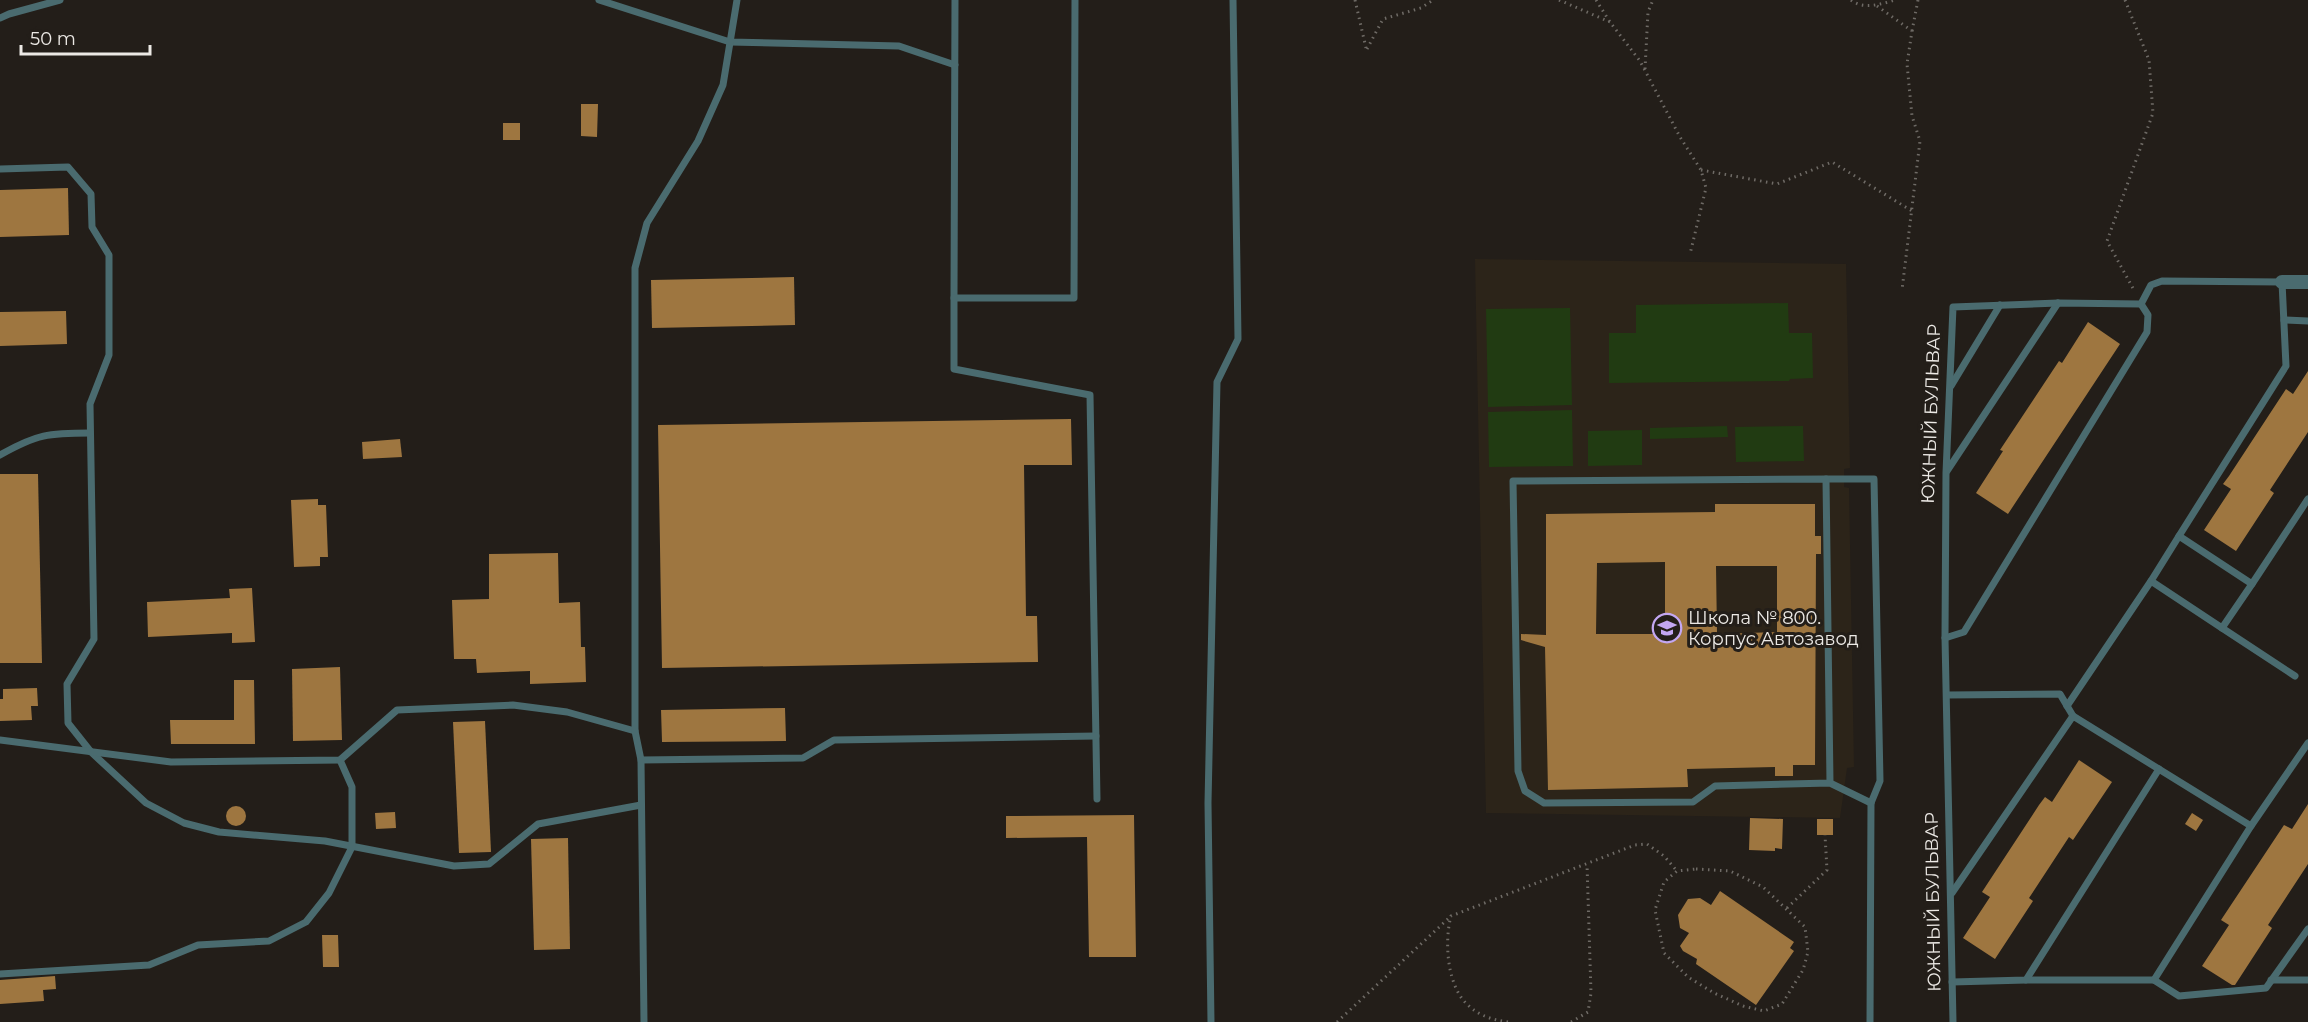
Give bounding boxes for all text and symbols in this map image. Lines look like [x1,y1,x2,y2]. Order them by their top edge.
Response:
scale bar [21,18,150,56]
text: 50 m [30,28,76,50]
street label: ЮЖНЫЙ БУЛЬВАР [1917,324,1945,504]
place label: Школа № 800. Корпус Автозавод [1688,607,1859,650]
school or university icon: Школа № 800. Корпус Автозавод [1651,612,1683,644]
street label: ЮЖНЫЙ БУЛЬВАР [1920,812,1946,992]

